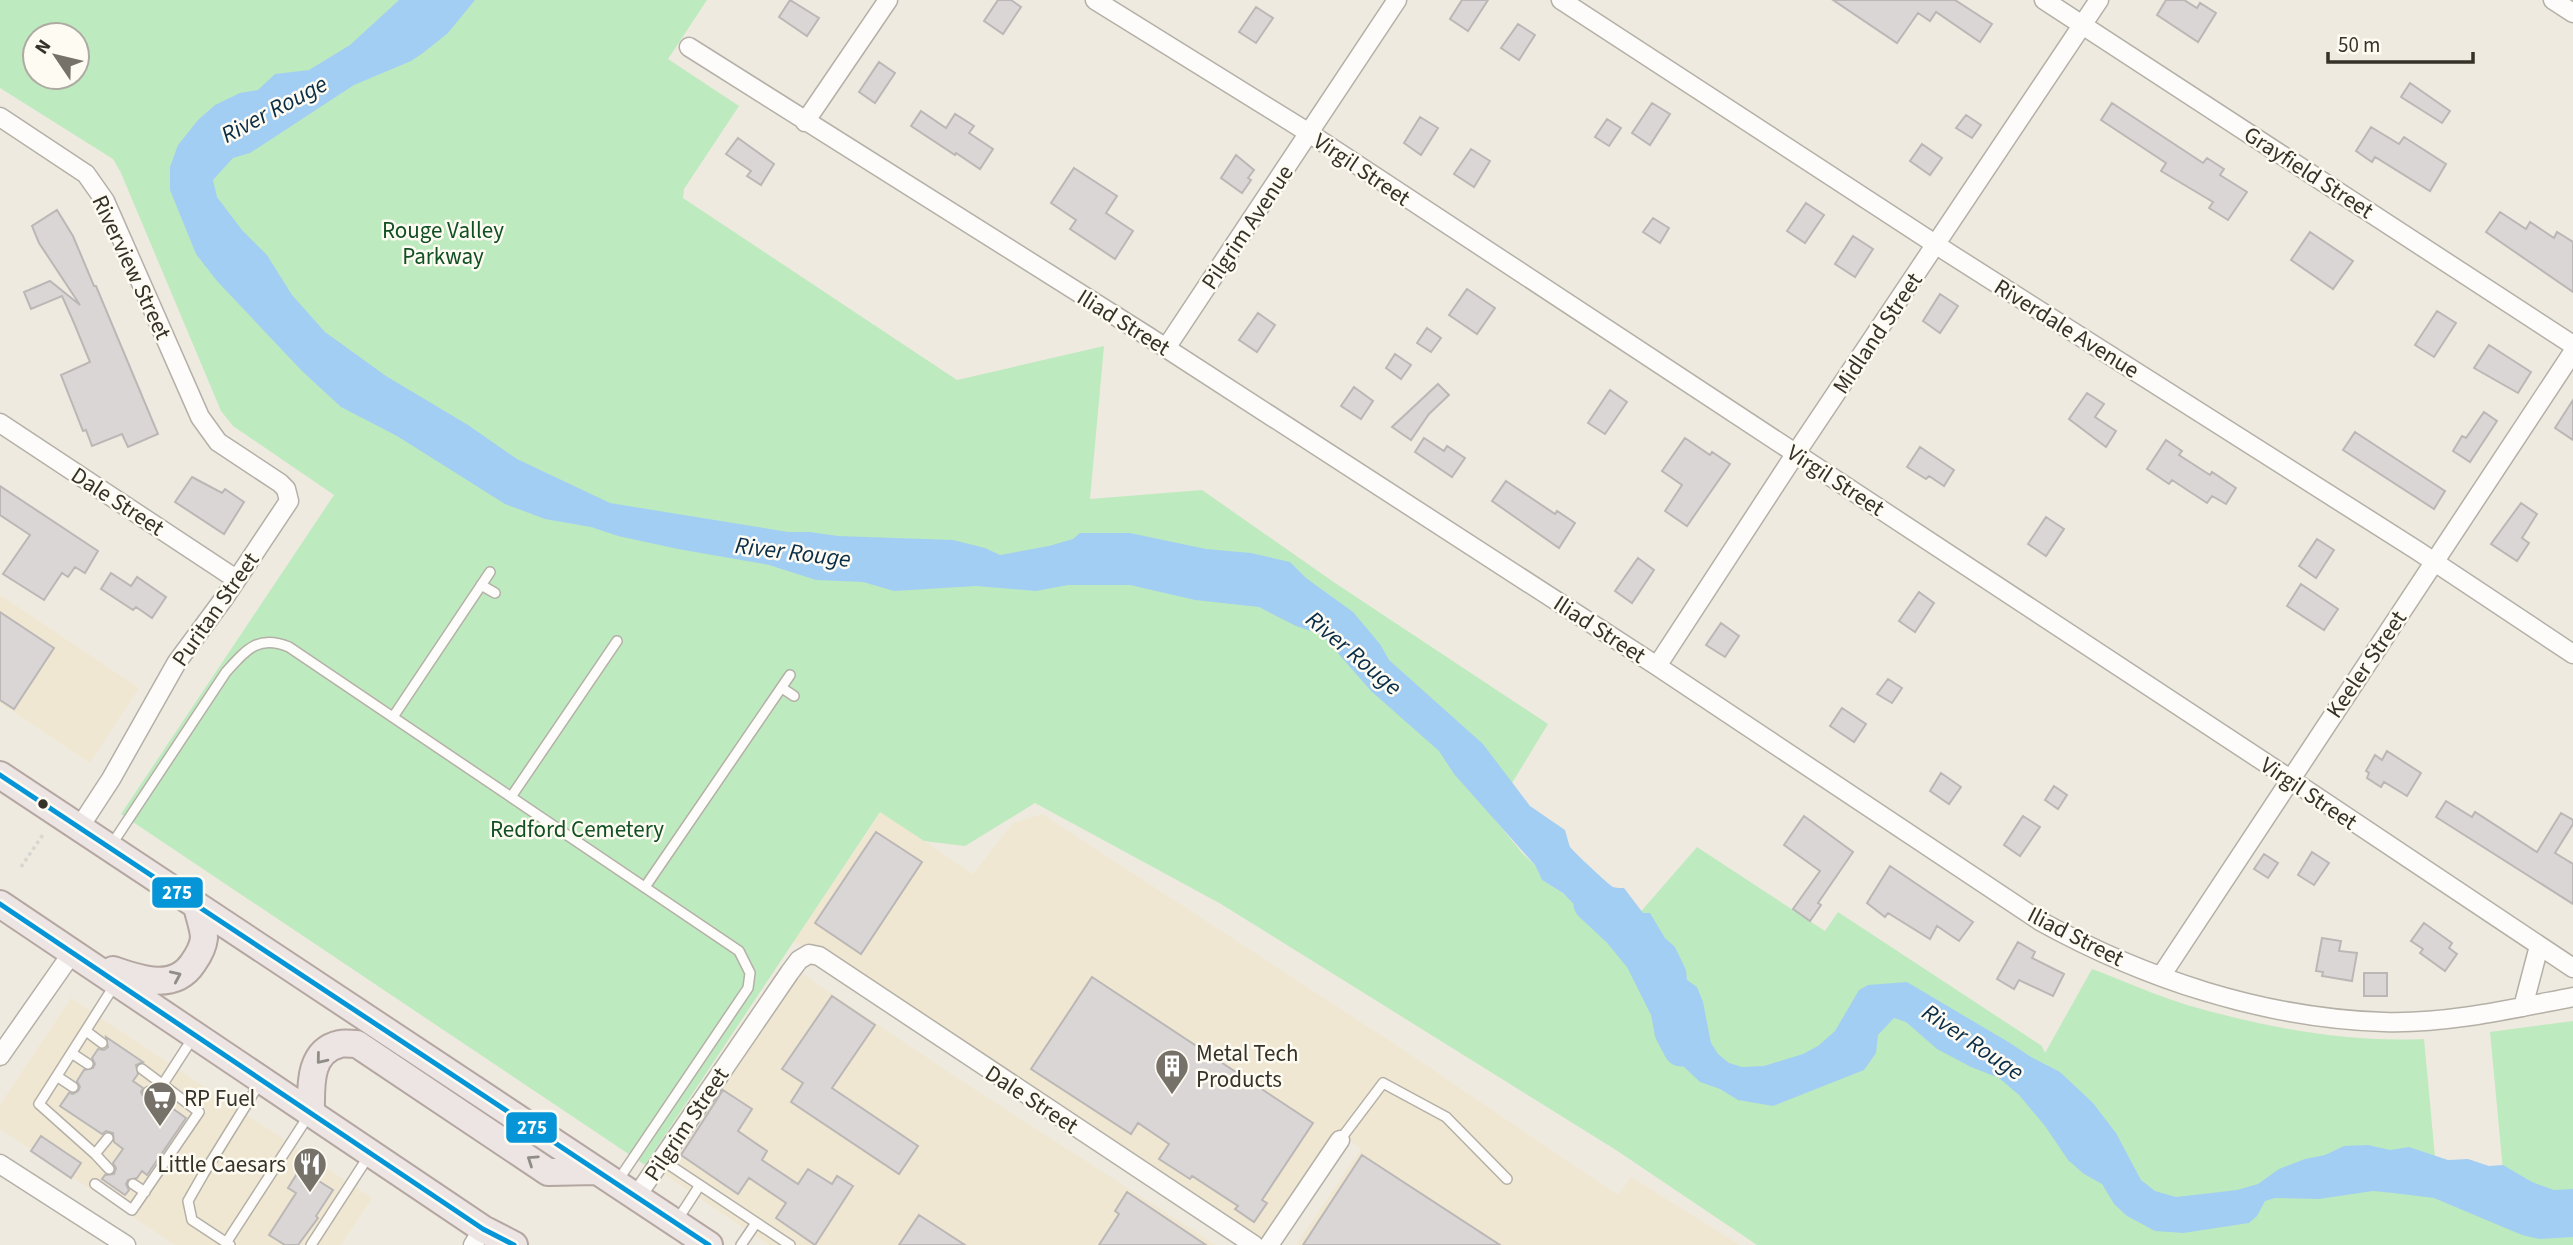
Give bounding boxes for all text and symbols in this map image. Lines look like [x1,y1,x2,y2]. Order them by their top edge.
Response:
north arrow [21,21,91,91]
scale bar [2328,21,2473,65]
text: 50 m [2338,30,2380,60]
text: N [29,34,58,60]
water label: River Rouge [215,67,334,152]
street label: Grayfield Street [2237,118,2380,227]
street label: Virgil Street [1307,125,1417,214]
street label: Pilgrim Avenue [1193,158,1301,296]
street label: Riverview Street [84,190,180,345]
park label: Rouge Valley Parkway [382,214,504,273]
street label: Midland Street [1825,266,1930,401]
street label: Riverdale Avenue [1988,271,2146,386]
street label: Iliad Street [1071,281,1177,364]
street label: Virgil Street [1780,436,1891,524]
street label: Dale Street [65,459,171,544]
water label: River Rouge [733,528,853,577]
street label: Puritan Street [164,545,267,673]
street label: Iliad Street [1547,587,1653,672]
water label: River Rouge [1298,603,1410,704]
street label: Keeler Street [2318,604,2415,725]
street label: Virgil Street [2254,749,2364,838]
unlabelled marker [36,797,50,811]
park label: Redford Cemetery [490,813,664,846]
line badge: 275 [151,876,204,909]
text: 275 [162,880,192,907]
street label: Iliad Street [2022,898,2130,975]
one-way arrow [169,970,181,984]
water label: River Rouge [1915,995,2031,1089]
place label: Metal Tech Products [1196,1037,1298,1096]
building icon: Metal Tech Products [1153,1047,1191,1096]
one-way arrow [317,1052,330,1064]
street label: Dale Street [979,1057,1085,1142]
street label: Pilgrim Street [636,1061,737,1188]
supermarket icon: RP Fuel [141,1079,179,1128]
place label: RP Fuel [184,1082,255,1115]
line badge: 275 [505,1111,558,1144]
text: 275 [517,1115,547,1142]
restaurant icon: Little Caesars [291,1145,329,1194]
place label: Little Caesars [157,1148,286,1181]
one-way arrow [526,1156,539,1169]

